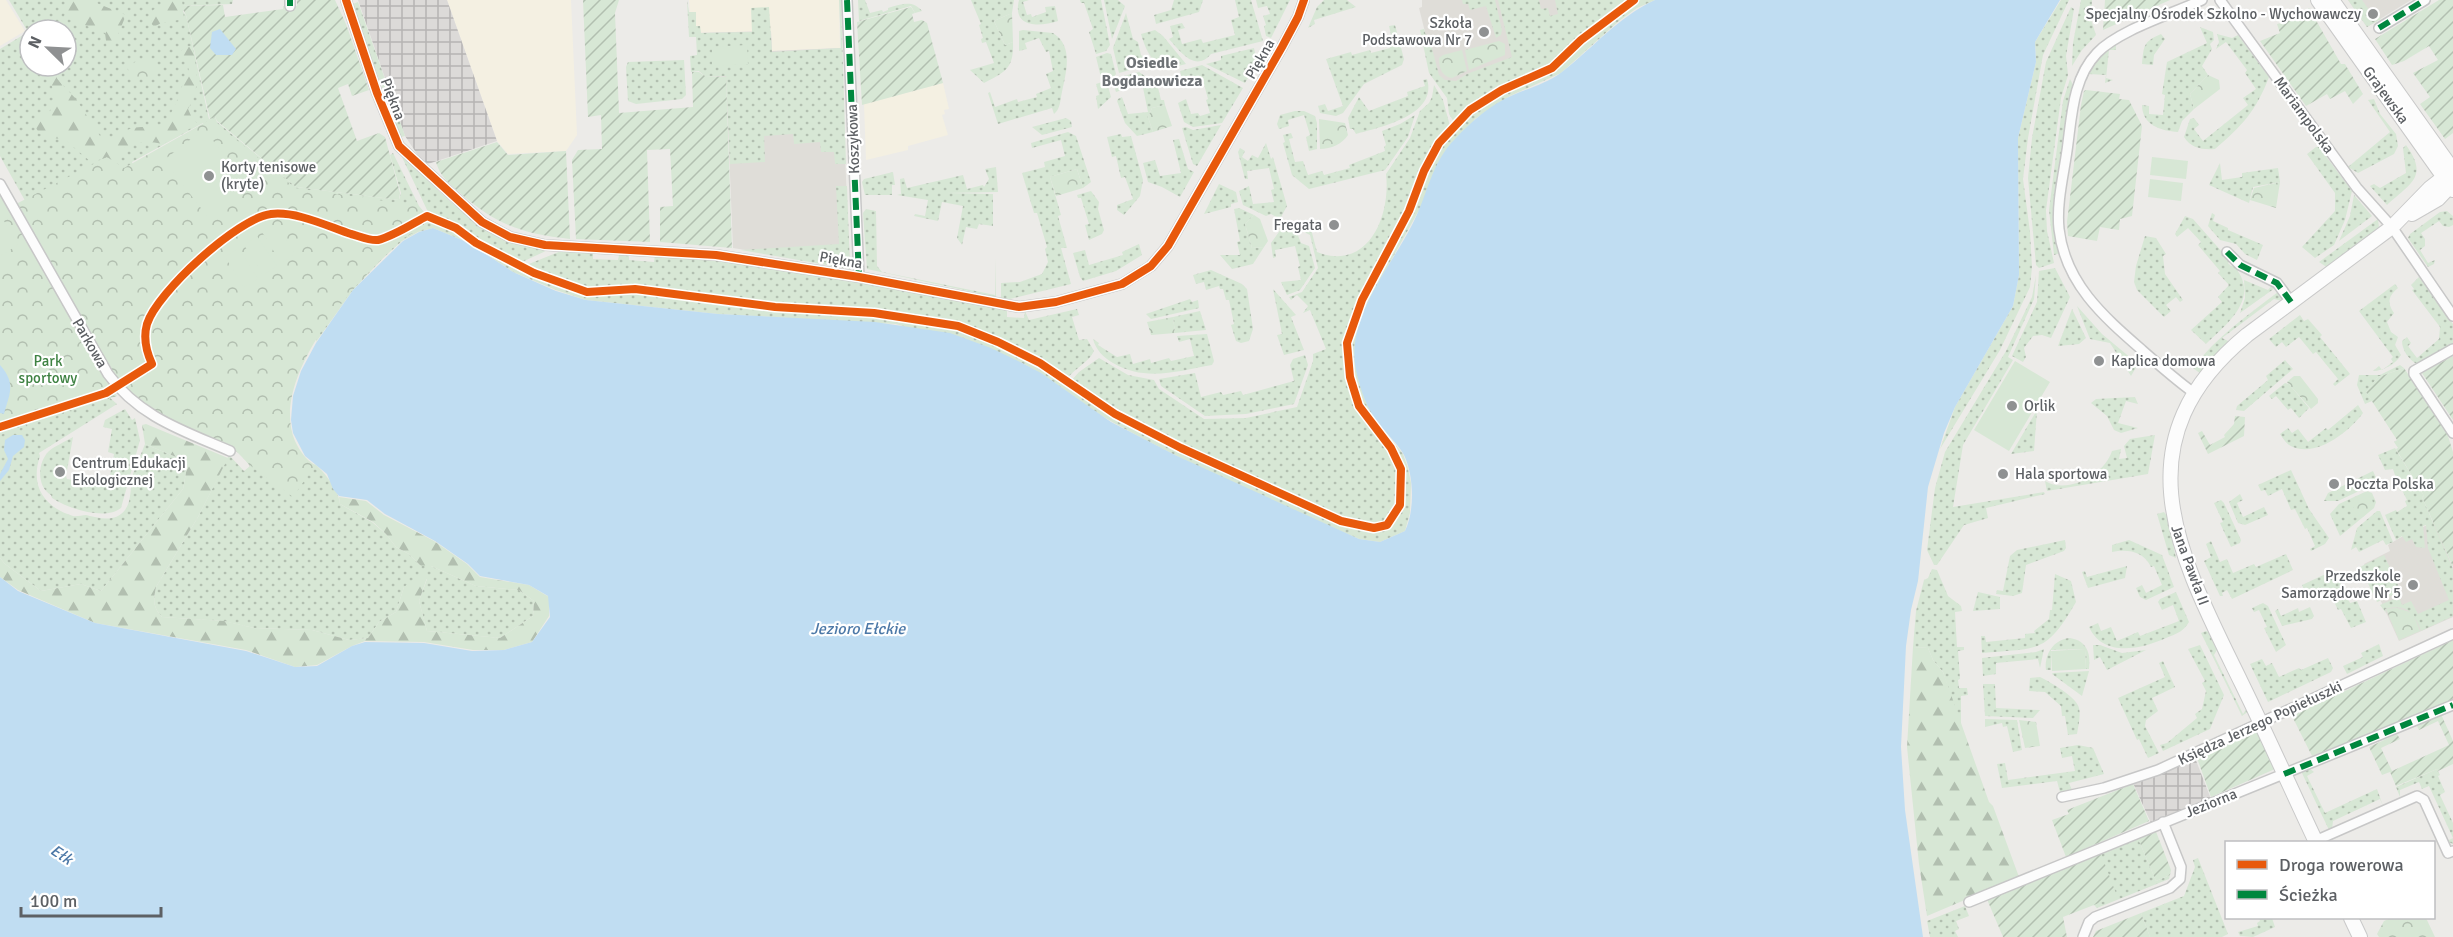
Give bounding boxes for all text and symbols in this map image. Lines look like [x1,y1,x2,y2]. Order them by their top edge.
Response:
place label: Specjalny Ośrodek Szkolno - Wychowawczy [2086,5,2361,23]
marker: Specjalny Ośrodek Szkolno - Wychowawczy [2366,7,2380,21]
place label: Szkoła Podstawowa Nr 7 [1362,14,1472,49]
north arrow [18,18,78,78]
marker: Szkoła Podstawowa Nr 7 [1477,25,1491,39]
text: N [24,33,47,51]
street label: Piękna [1241,36,1279,82]
district label: Osiedle Bogdanowicza [1102,53,1202,91]
street label: Grajewska [2359,63,2413,127]
street label: Mariampolska [2270,73,2338,157]
street label: Piękna [377,76,409,122]
street label: Koszykowa [843,104,863,174]
place label: Korty tenisowe (kryte) [221,158,316,193]
marker: Korty tenisowe (kryte) [202,169,216,183]
place label: Fregata [1274,216,1322,234]
marker: Fregata [1327,218,1341,232]
street label: Piękna [818,247,864,273]
street label: Parkowa [69,315,111,371]
park label: Park sportowy [19,352,77,387]
place label: Kaplica domowa [2111,352,2216,370]
marker: Kaplica domowa [2092,354,2106,368]
place label: Orlik [2024,397,2056,415]
marker: Orlik [2005,399,2019,413]
place label: Centrum Edukacji Ekologicznej [72,454,186,489]
marker: Centrum Edukacji Ekologicznej [53,465,67,479]
place label: Hala sportowa [2015,465,2107,483]
marker: Hala sportowa [1996,467,2010,481]
place label: Poczta Polska [2346,475,2434,493]
marker: Poczta Polska [2327,477,2341,491]
street label: Jana Pawła II [2167,522,2213,608]
place label: Przedszkole Samorządowe Nr 5 [2281,567,2401,602]
marker: Przedszkole Samorządowe Nr 5 [2406,578,2420,592]
water label: Jezioro Ełckie [811,619,906,639]
street label: Księdza Jerzego Popiełuszki [2175,677,2345,769]
street label: Jeziorna [2183,785,2239,821]
water label: Ełk [47,840,78,870]
legend [2225,841,2435,919]
text: Droga rowerowa [2279,854,2404,876]
scale bar [21,880,160,918]
text: Ścieżka [2279,884,2338,906]
text: 100 m [30,890,77,912]

